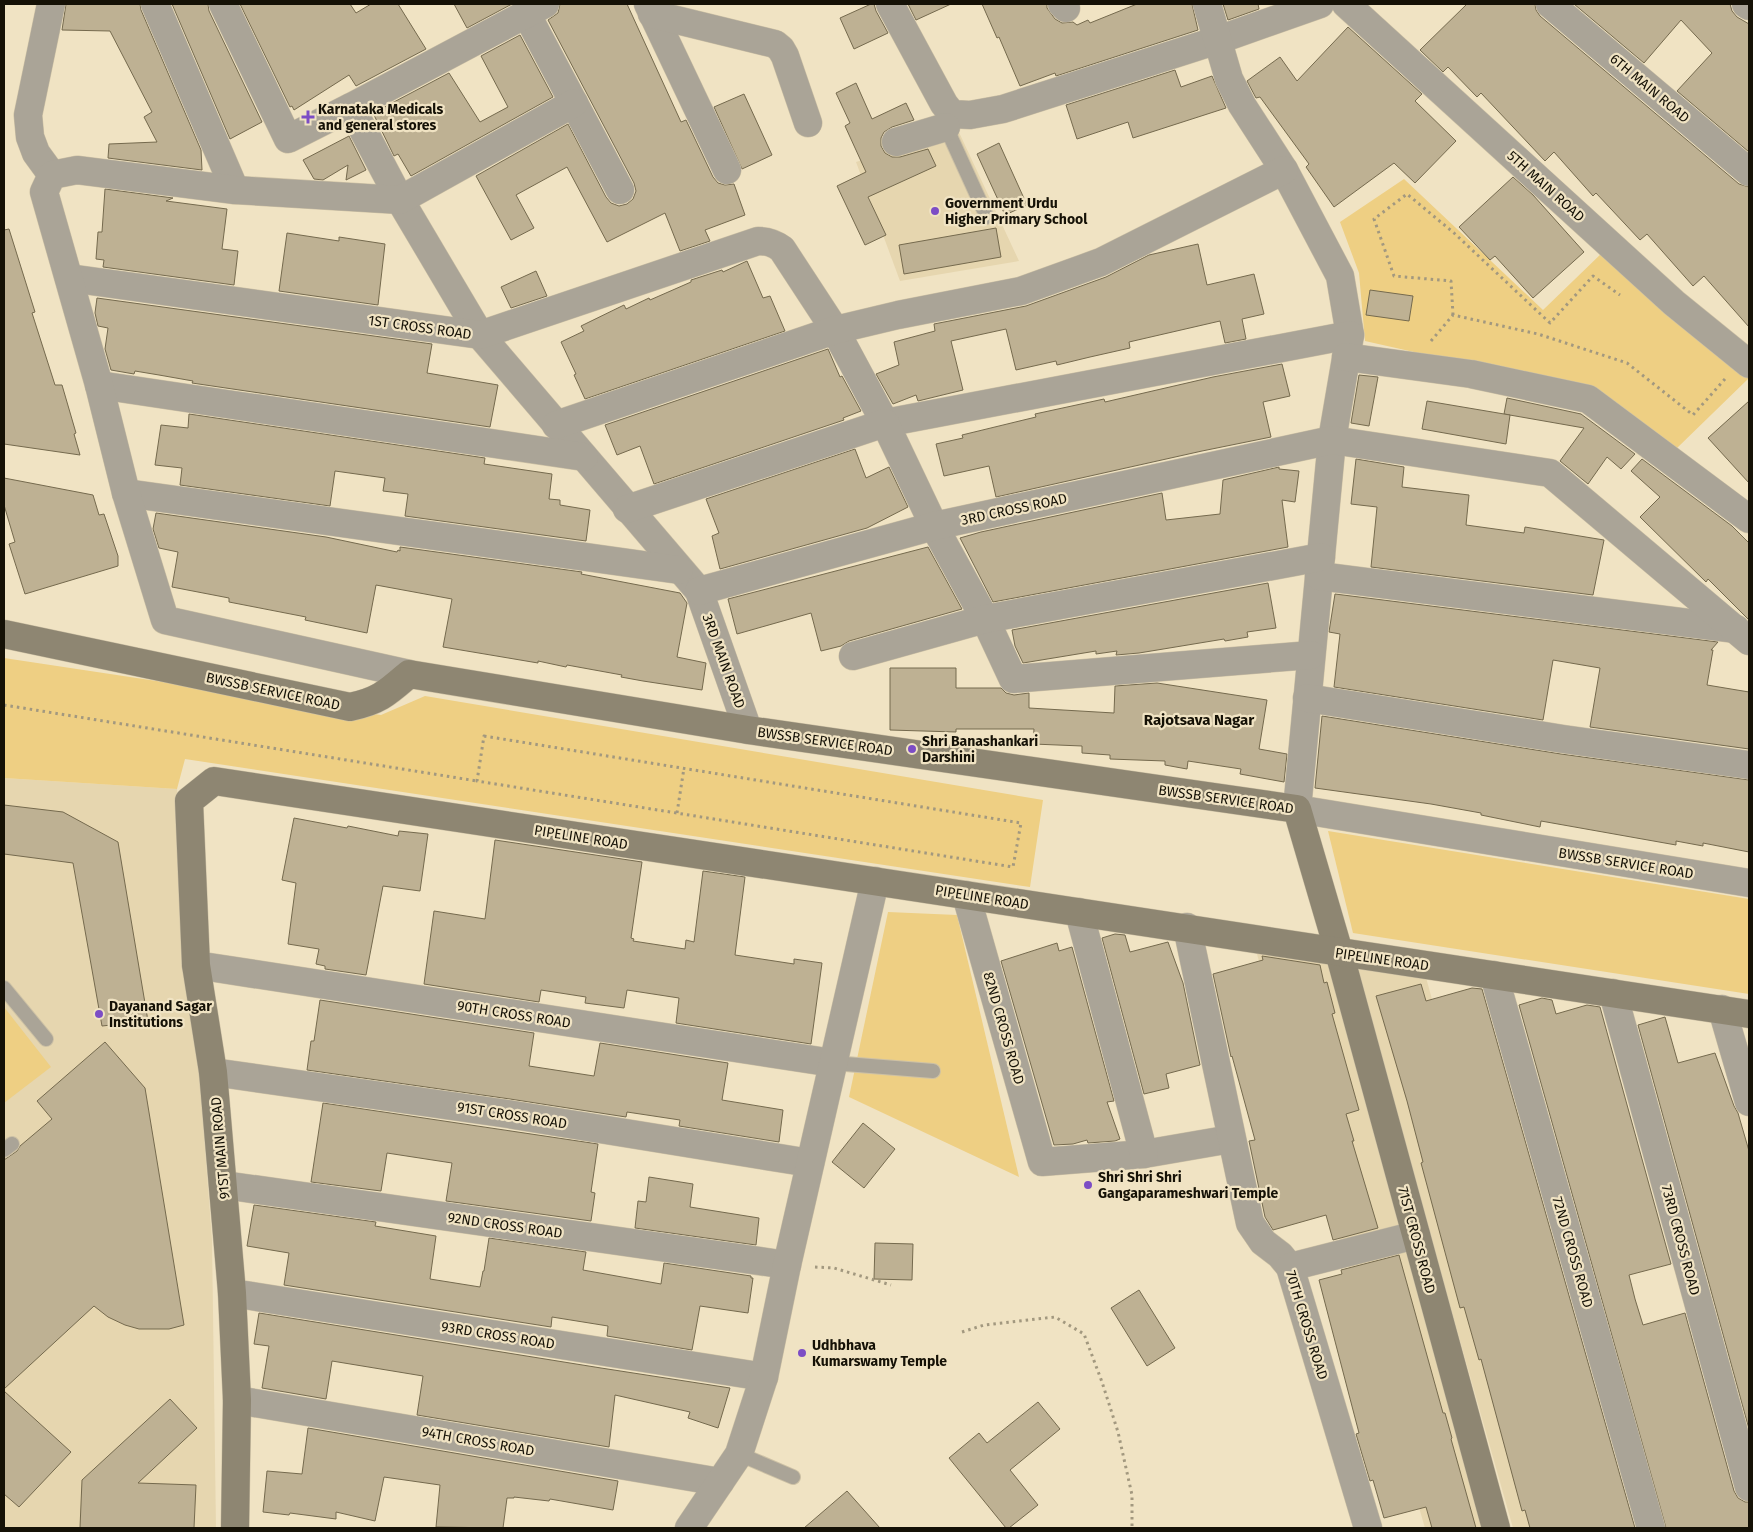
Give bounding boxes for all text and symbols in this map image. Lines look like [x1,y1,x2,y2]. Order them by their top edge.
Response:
street label: 6TH MAIN ROAD [1606,50,1693,127]
place label: Karnataka Medicals and general stores [318,101,444,134]
marker: Karnataka Medicals and general stores [302,111,314,123]
street label: 5TH MAIN ROAD [1503,147,1588,226]
place label: Government Urdu Higher Primary School [945,195,1088,228]
marker: Government Urdu Higher Primary School [929,205,941,217]
street label: 1ST CROSS ROAD [367,312,473,343]
street label: 3RD CROSS ROAD [960,490,1069,529]
street label: 3RD MAIN ROAD [699,612,749,711]
street label: BWSSB SERVICE ROAD [204,669,341,714]
district label: Rajotsava Nagar [1144,711,1255,729]
street label: BWSSB SERVICE ROAD [756,724,894,759]
place label: Shri Banashankari Darshini [922,733,1038,766]
marker: Shri Banashankari Darshini [906,743,918,755]
street label: BWSSB SERVICE ROAD [1157,782,1295,817]
street label: PIPELINE ROAD [533,822,629,853]
street label: BWSSB SERVICE ROAD [1557,844,1695,883]
street label: PIPELINE ROAD [934,882,1030,913]
street label: PIPELINE ROAD [1334,944,1430,975]
street label: 82ND CROSS ROAD [979,970,1028,1086]
street label: 90TH CROSS ROAD [456,997,572,1032]
place label: Dayanand Sagar Institutions [109,998,212,1031]
marker: Dayanand Sagar Institutions [93,1008,105,1020]
street label: 91ST MAIN ROAD [208,1096,233,1200]
street label: 91ST CROSS ROAD [456,1098,568,1133]
place label: Shri Shri Shri Gangaparameshwari Temple [1098,1169,1279,1202]
marker: Shri Shri Shri Gangaparameshwari Temple [1082,1179,1094,1191]
street label: 73RD CROSS ROAD [1658,1183,1703,1297]
street label: 71ST CROSS ROAD [1394,1185,1439,1295]
street label: 72ND CROSS ROAD [1549,1195,1597,1310]
street label: 92ND CROSS ROAD [446,1209,563,1242]
street label: 70TH CROSS ROAD [1282,1268,1331,1382]
street label: 93RD CROSS ROAD [440,1318,556,1353]
place label: Udhbhava Kumarswamy Temple [812,1337,947,1370]
marker: Udhbhava Kumarswamy Temple [796,1347,808,1359]
street label: 94TH CROSS ROAD [420,1423,536,1460]

